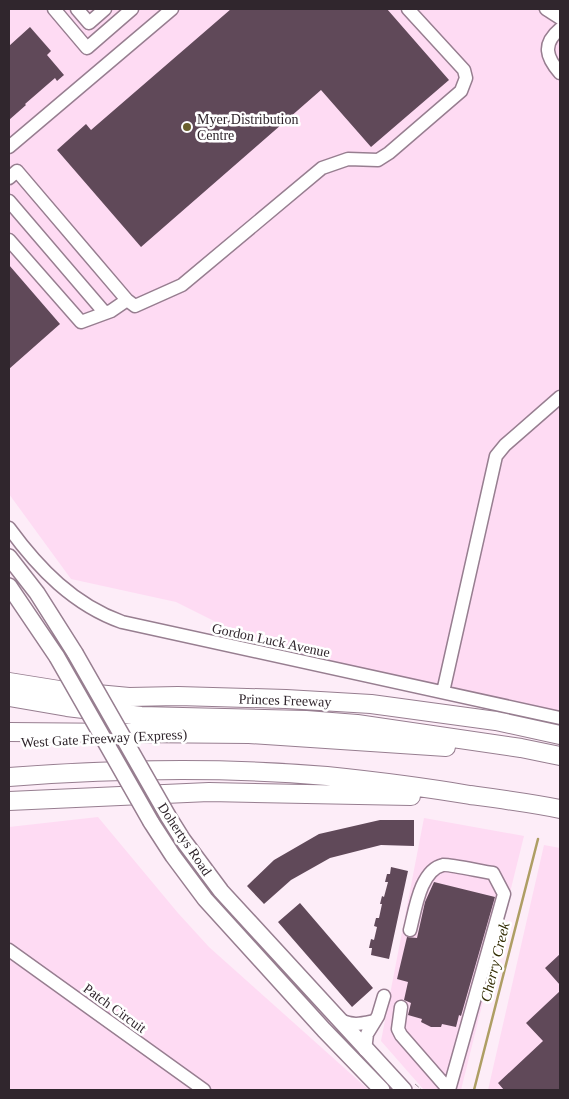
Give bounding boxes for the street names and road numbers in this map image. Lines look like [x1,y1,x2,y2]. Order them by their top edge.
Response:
street label: Gordon Luck Avenue [211,621,331,660]
street label: Princes Freeway [238,691,332,710]
street label: West Gate Freeway (Express) [21,727,188,751]
street label: Dohertys Road [155,800,214,878]
street label: Patch Circuit [81,981,149,1036]

